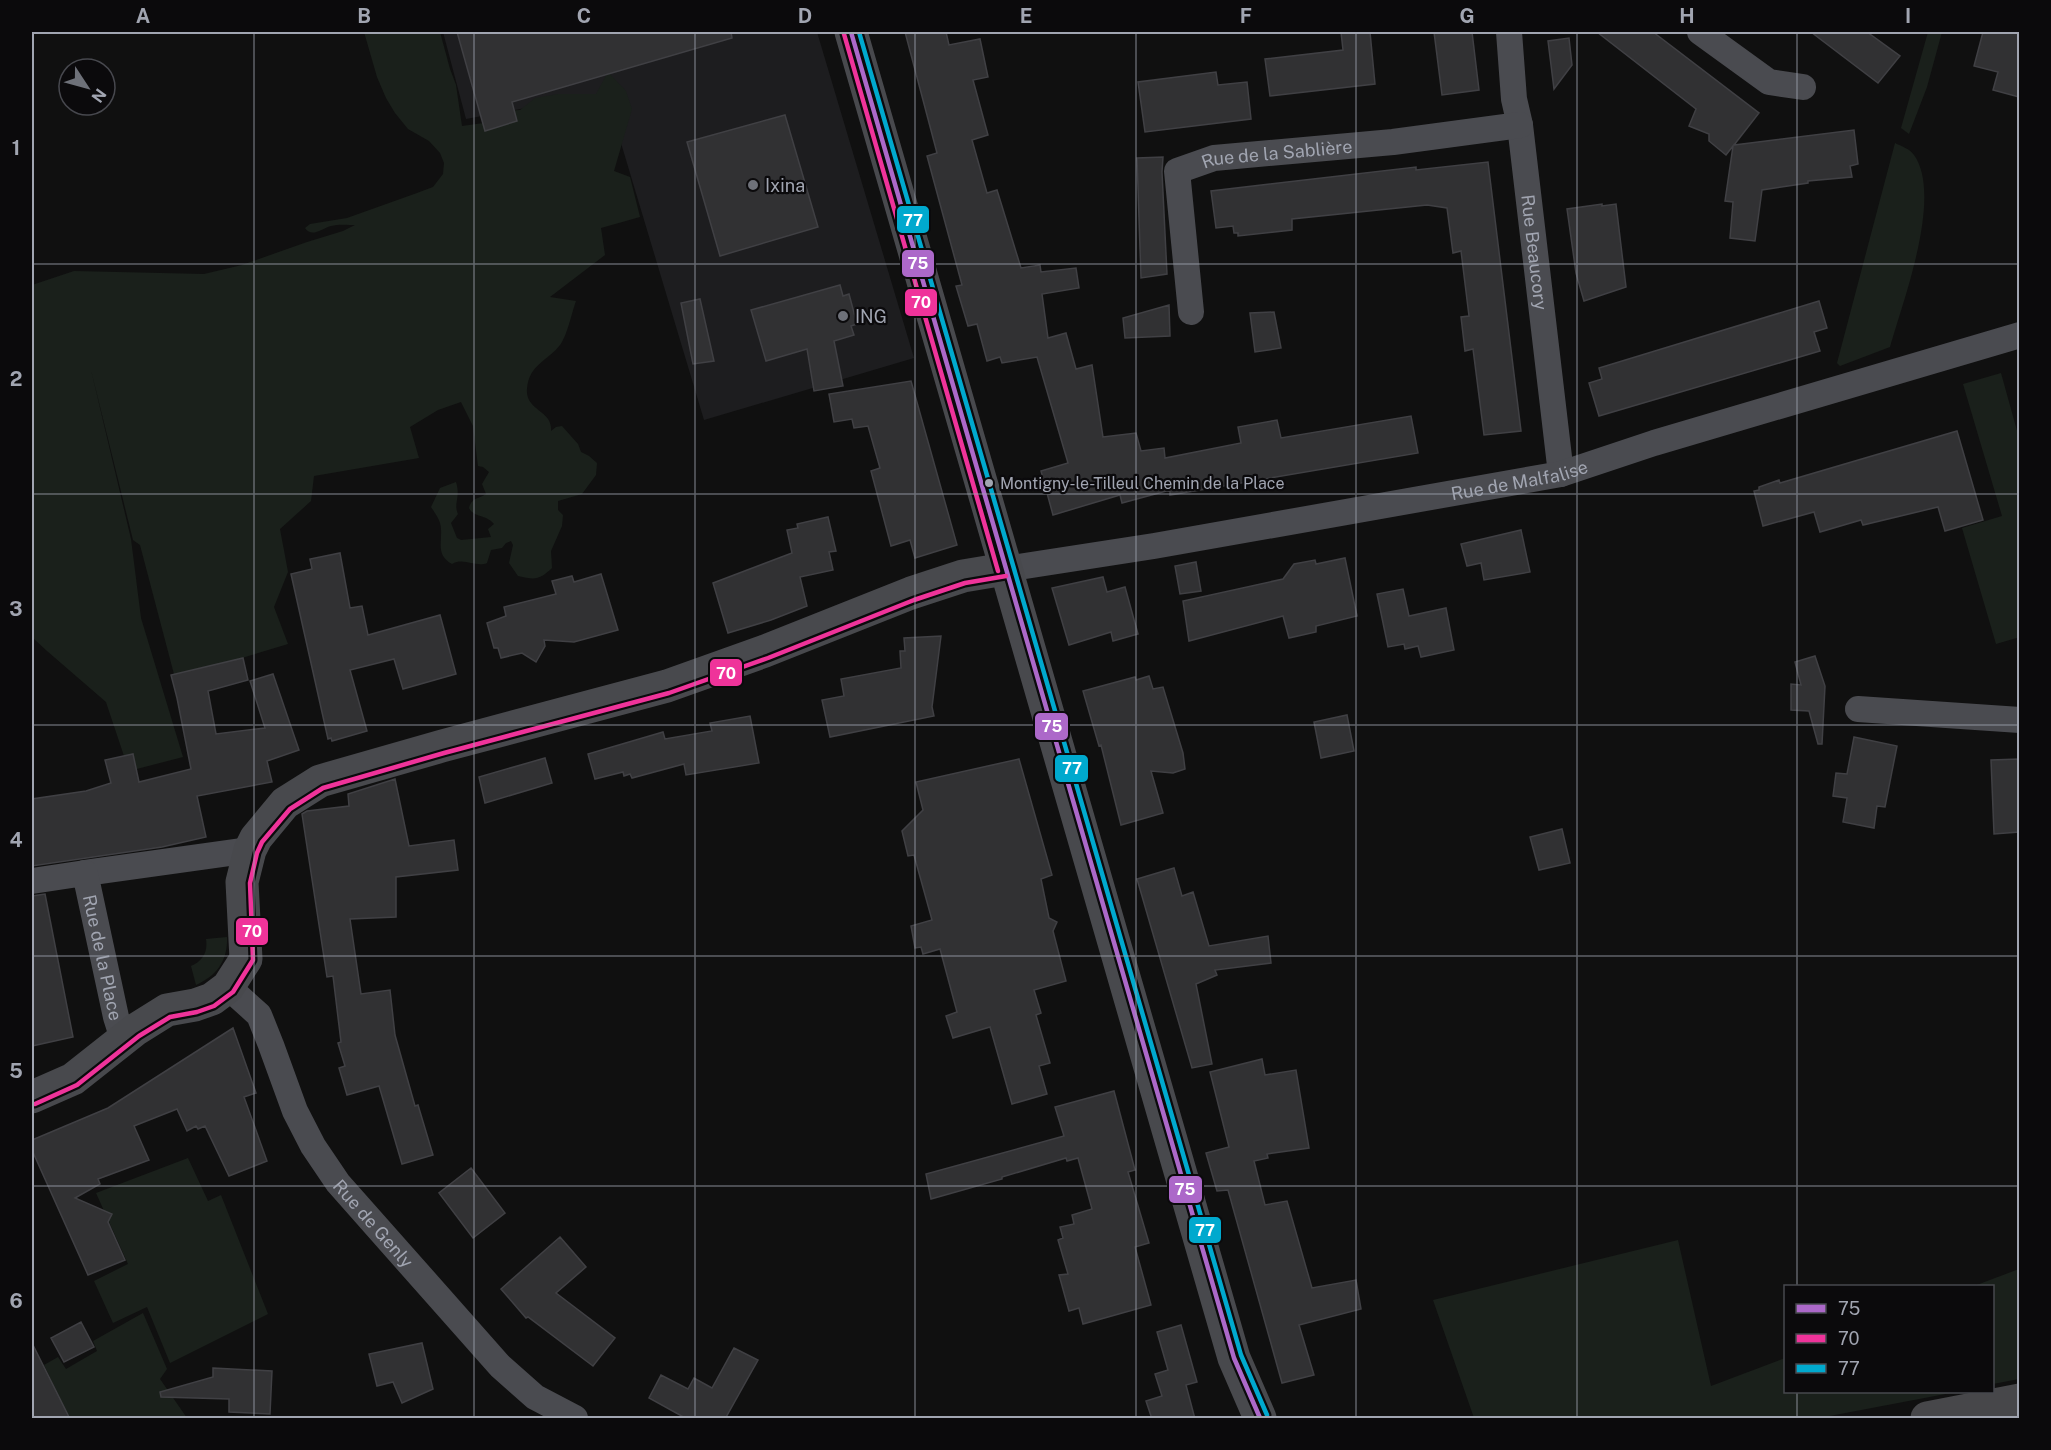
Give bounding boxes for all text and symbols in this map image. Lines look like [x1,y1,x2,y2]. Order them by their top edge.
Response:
text: A [136,4,150,28]
text: B [357,4,371,28]
text: C [577,4,591,28]
text: D [798,4,812,28]
text: E [1020,4,1032,28]
text: F [1240,4,1252,28]
text: G [1459,4,1475,28]
text: H [1679,4,1695,28]
text: I [1905,4,1911,28]
north arrow [57,57,117,117]
text: N [87,85,110,106]
street label: Rue de la Sablière [1199,135,1353,172]
text: 1 [12,136,20,160]
place label: Ixina [765,175,805,196]
marker: Ixina [746,178,760,192]
street label: Rue Beaucory [1518,193,1552,312]
line badge: 77 [896,205,930,234]
text: 77 [903,211,923,230]
line badge: 75 [901,249,935,278]
text: 75 [908,254,929,273]
line badge: 70 [904,288,938,317]
text: 70 [911,293,931,312]
place label: ING [855,306,887,327]
marker: ING [836,309,850,323]
text: 2 [10,367,22,391]
street label: Rue de Malfalise [1449,455,1590,504]
place label: Montigny-le-Tilleul Chemin de la Place [1000,474,1285,493]
marker: Montigny-le-Tilleul Chemin de la Place [983,477,995,489]
text: 3 [9,597,23,621]
line badge: 70 [709,658,743,687]
text: 70 [716,664,736,683]
line badge: 75 [1034,712,1069,741]
text: 75 [1042,717,1063,736]
line badge: 77 [1054,754,1089,783]
text: 77 [1062,759,1082,778]
text: 4 [9,828,23,852]
street label: Rue de la Place [79,892,127,1022]
line badge: 70 [235,917,269,946]
text: 70 [242,922,262,941]
text: 5 [9,1059,23,1083]
street label: Rue de Genly [329,1175,418,1272]
line badge: 75 [1168,1175,1203,1204]
text: 75 [1175,1180,1196,1199]
line badge: 77 [1188,1216,1222,1244]
text: 77 [1195,1221,1215,1240]
legend [1784,1285,1994,1393]
text: 6 [9,1289,23,1313]
text: 75 [1838,1298,1860,1319]
text: 70 [1838,1328,1859,1349]
text: 77 [1838,1358,1860,1379]

